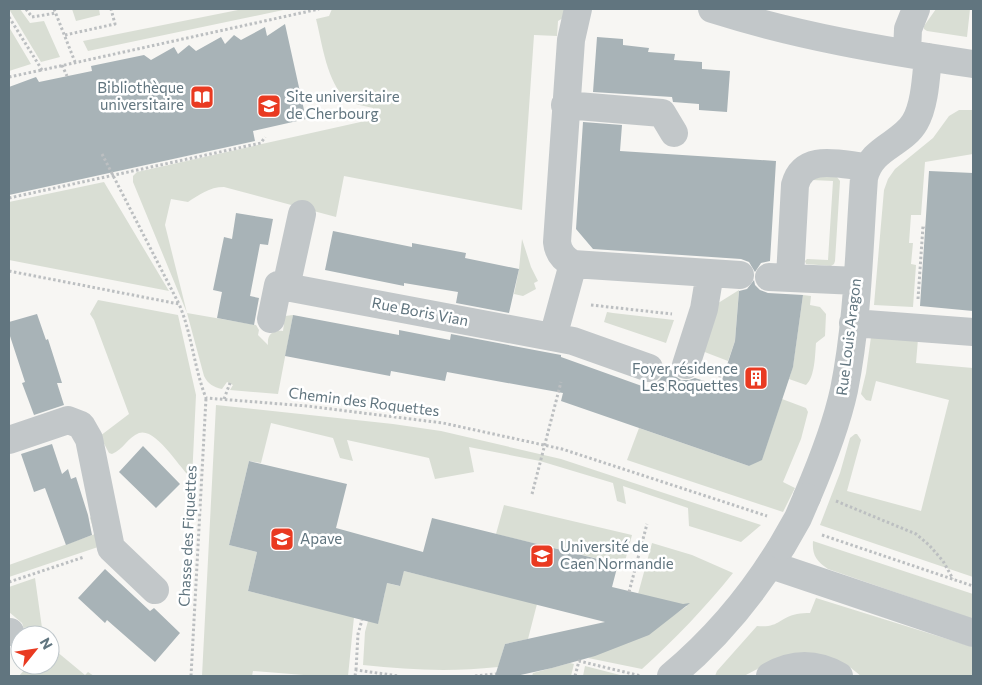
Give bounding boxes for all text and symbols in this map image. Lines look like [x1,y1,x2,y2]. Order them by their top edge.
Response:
place label: Bibliothèque universitaire [97,78,184,113]
library icon: Bibliothèque universitaire [189,84,215,110]
place label: Site universitaire de Cherbourg [286,87,400,122]
school or university icon: Site universitaire de Cherbourg [256,93,282,119]
street label: Rue Louis Aragon [832,277,864,397]
street label: Rue Boris Vian [370,293,470,329]
place label: Foyer résidence Les Roquettes [632,359,738,394]
building icon: Foyer résidence Les Roquettes [743,365,769,391]
street label: Chemin des Roquettes [288,383,441,419]
street label: Chasse des Fiquettes [174,465,200,607]
school or university icon: Apave [269,526,295,552]
place label: Apave [300,529,342,547]
place label: Université de Caen Normandie [560,537,674,572]
school or university icon: Université de Caen Normandie [529,543,555,569]
north arrow [10,625,60,675]
text: N [37,634,57,652]

